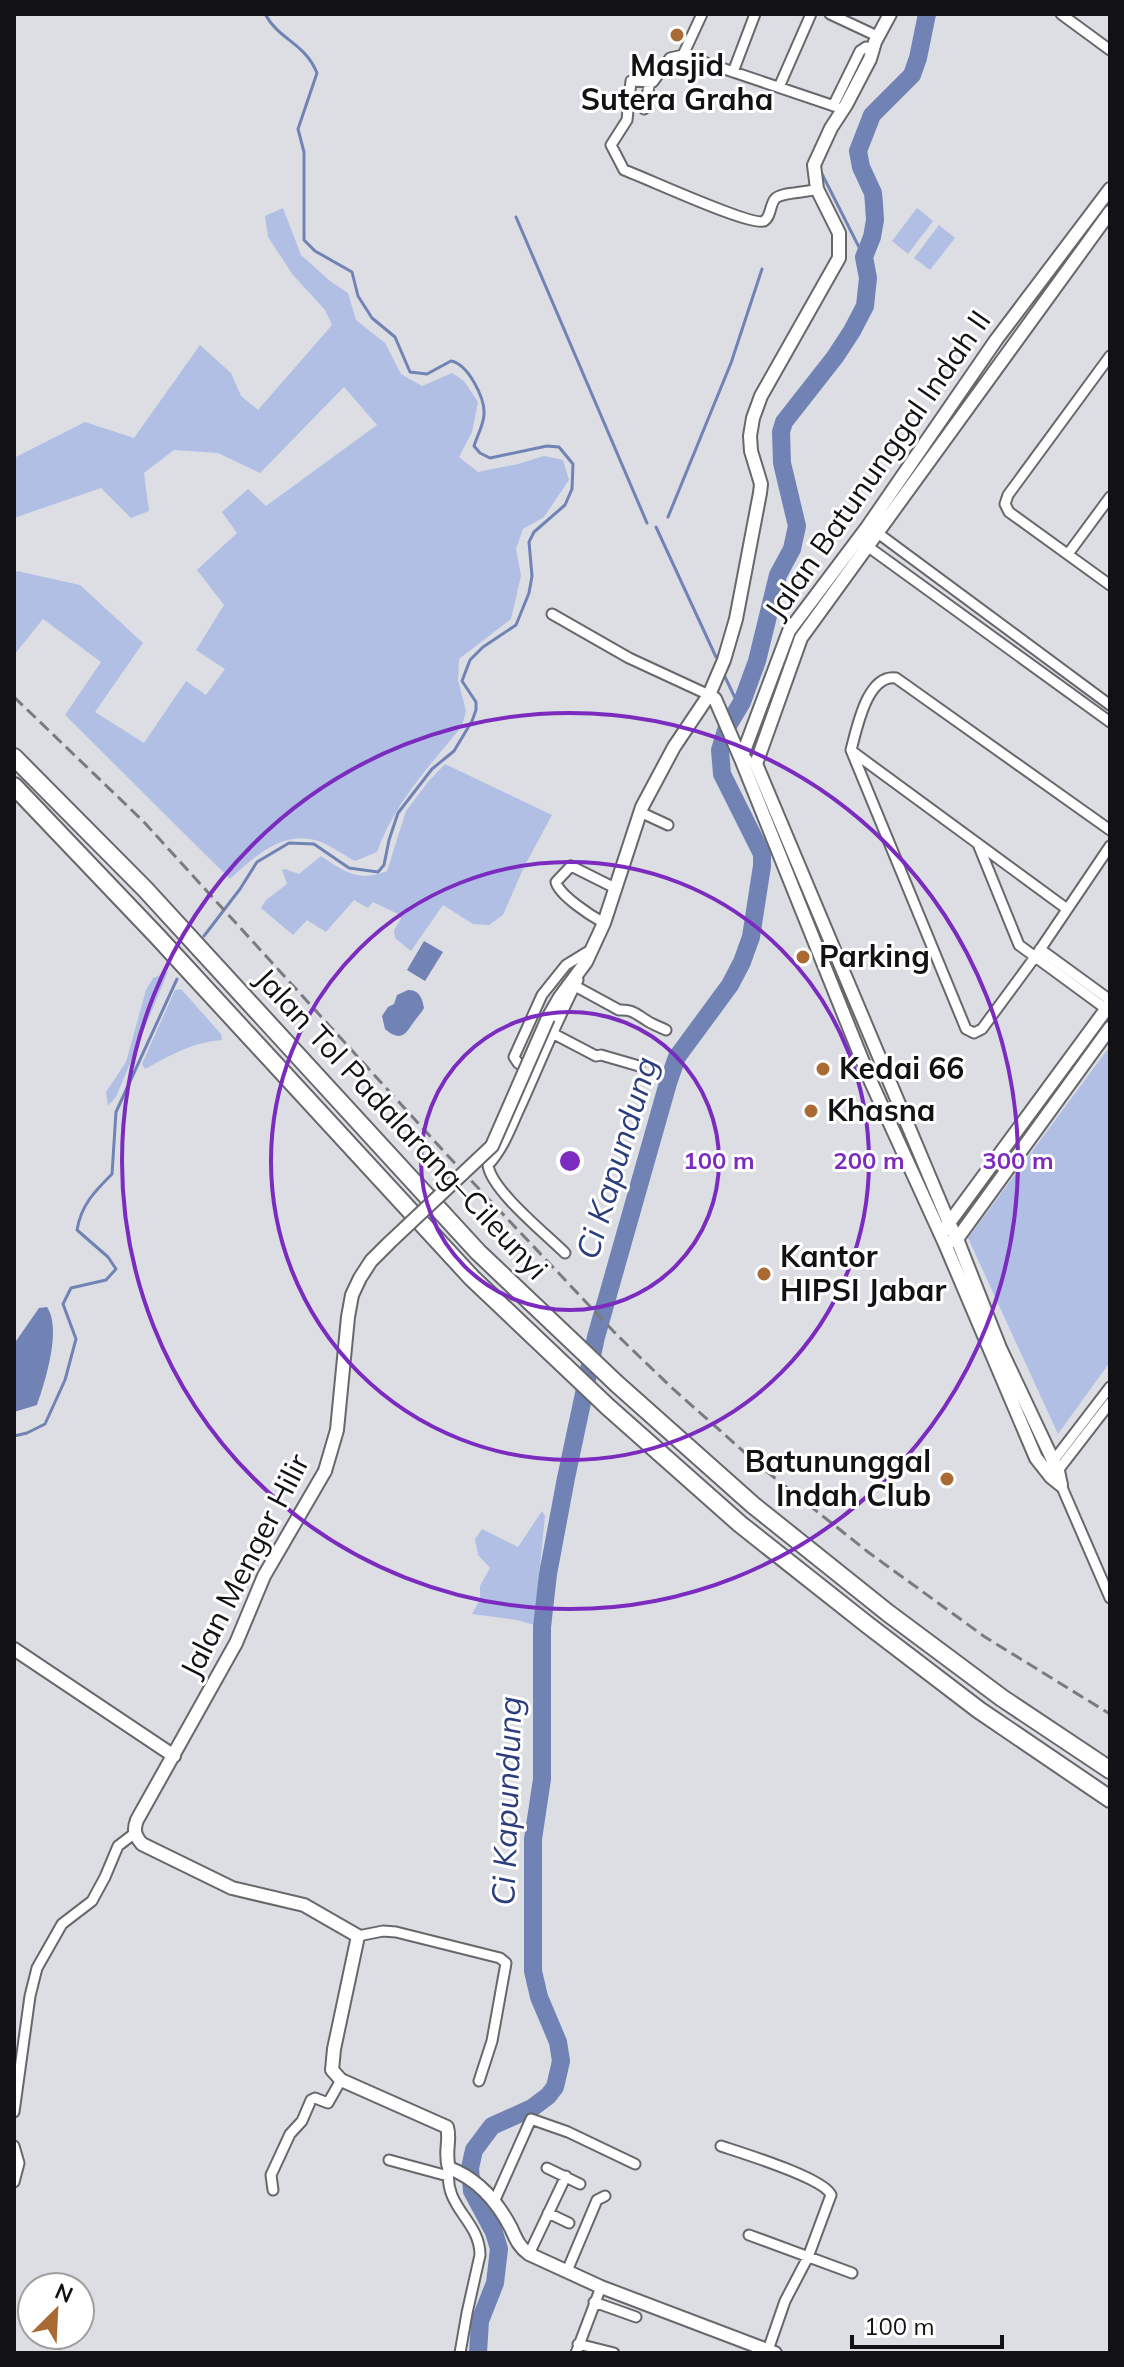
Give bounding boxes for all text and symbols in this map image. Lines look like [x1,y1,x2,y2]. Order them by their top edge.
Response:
marker: Masjid Sutera Graha [668,26,686,44]
place label: Masjid Sutera Graha [581,46,773,118]
street label: Jalan Batununggal Indah II [756,303,998,626]
place label: Parking [819,937,930,975]
marker: Parking [794,948,812,966]
street label: Jalan Tol Padalarang–Cileunyi [247,959,556,1287]
place label: Kedai 66 [839,1049,964,1087]
water label: Ci Kapundung [566,1052,666,1264]
marker: Kedai 66 [814,1060,832,1078]
place label: Khasna [827,1091,935,1129]
marker: Khasna [802,1102,820,1120]
text: 100 m [683,1145,755,1175]
text: 200 m [833,1145,905,1175]
text: 300 m [982,1145,1054,1175]
centre of rings [556,1147,584,1175]
place label: Kantor HIPSI Jabar [780,1237,946,1309]
marker: Kantor HIPSI Jabar [755,1265,773,1283]
place label: Batununggal Indah Club [745,1442,931,1514]
street label: Jalan Menger Hilir [171,1447,317,1684]
marker: Batununggal Indah Club [938,1470,956,1488]
water label: Ci Kapundung [482,1696,530,1906]
north arrow [16,2271,96,2351]
text: N [51,2277,77,2309]
scale bar [852,2299,1002,2349]
text: 100 m [864,2311,935,2341]

